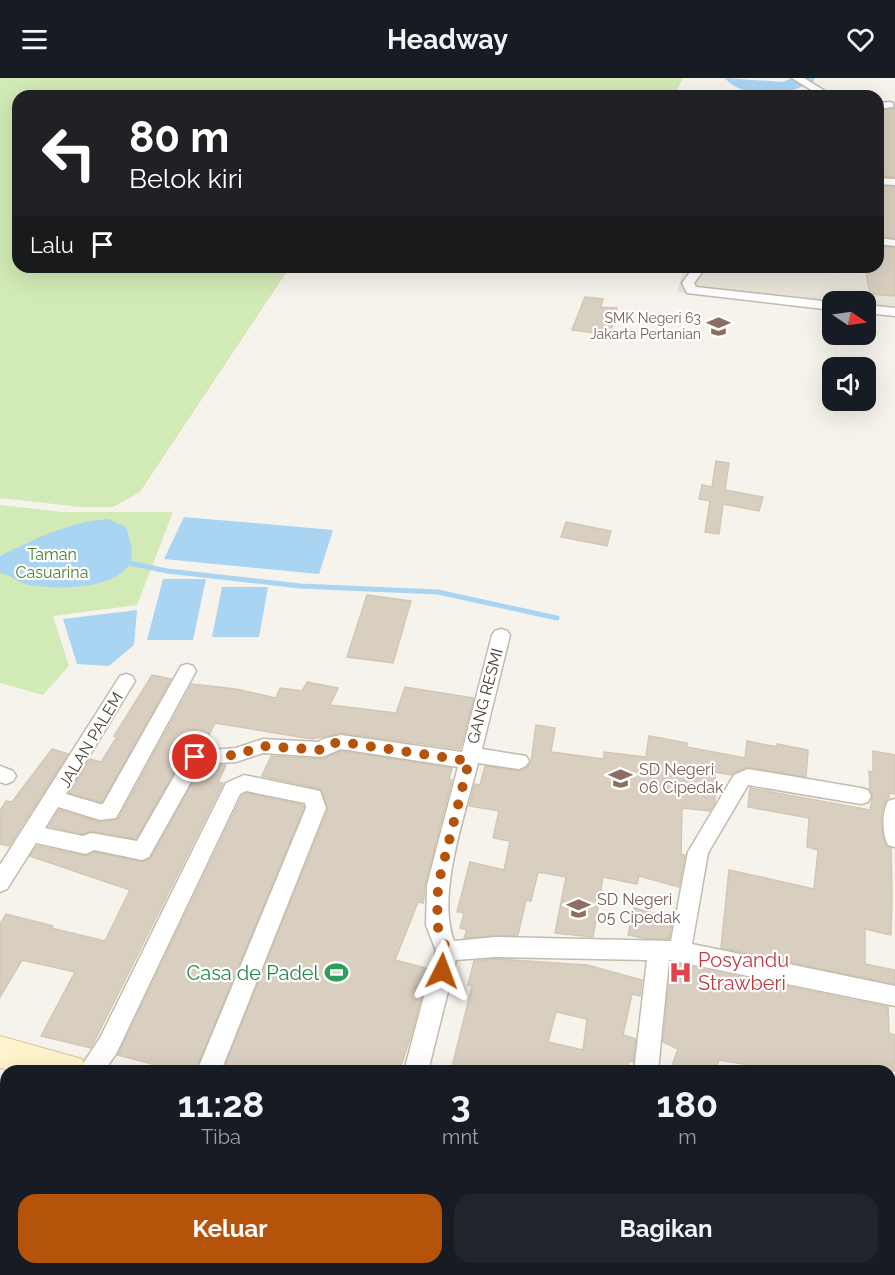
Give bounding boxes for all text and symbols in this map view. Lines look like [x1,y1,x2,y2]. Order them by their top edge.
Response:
icon: menu [18,23,51,56]
icon: heart [844,23,877,56]
text: Headway [387,24,508,55]
text: 80 m [129,113,229,162]
icon: left [30,114,108,192]
text: Belok kiri [129,163,243,194]
icon: arrive [86,228,119,261]
text: Lalu [30,232,74,258]
north arrow [822,291,876,345]
map controls [822,291,876,411]
place label: SMK Negeri 63 Jakarta Pertanian [590,310,701,342]
school or university icon: SMK Negeri 63 Jakarta Pertanian [706,313,732,339]
button: sound [822,357,876,411]
park label: Taman Casuarina [16,545,88,582]
street label: GANG RESMI [463,646,507,746]
street label: JALAN PALEM [55,689,127,791]
pin [169,731,220,782]
icon: arrive [178,740,211,773]
place label: SD Negeri 06 Cipedak [639,760,724,797]
school or university icon: SD Negeri 06 Cipedak [608,765,634,791]
place label: SD Negeri 05 Cipedak [597,890,681,927]
school or university icon: SD Negeri 05 Cipedak [566,895,592,921]
position arrow [410,939,474,1003]
place label: Posyandu Strawberi [698,948,789,995]
hospital icon: Posyandu Strawberi [667,959,693,985]
sports icon: Casa de Padel [324,960,350,986]
place label: Casa de Padel [187,961,320,985]
text: 11:28 [178,1083,264,1125]
text: 3 [450,1083,470,1125]
text: 180 [657,1083,718,1125]
text: Tiba [201,1125,241,1149]
text: mnt [442,1125,479,1149]
text: m [678,1125,697,1149]
button: Keluar [18,1194,442,1263]
button: Bagikan [454,1194,878,1263]

